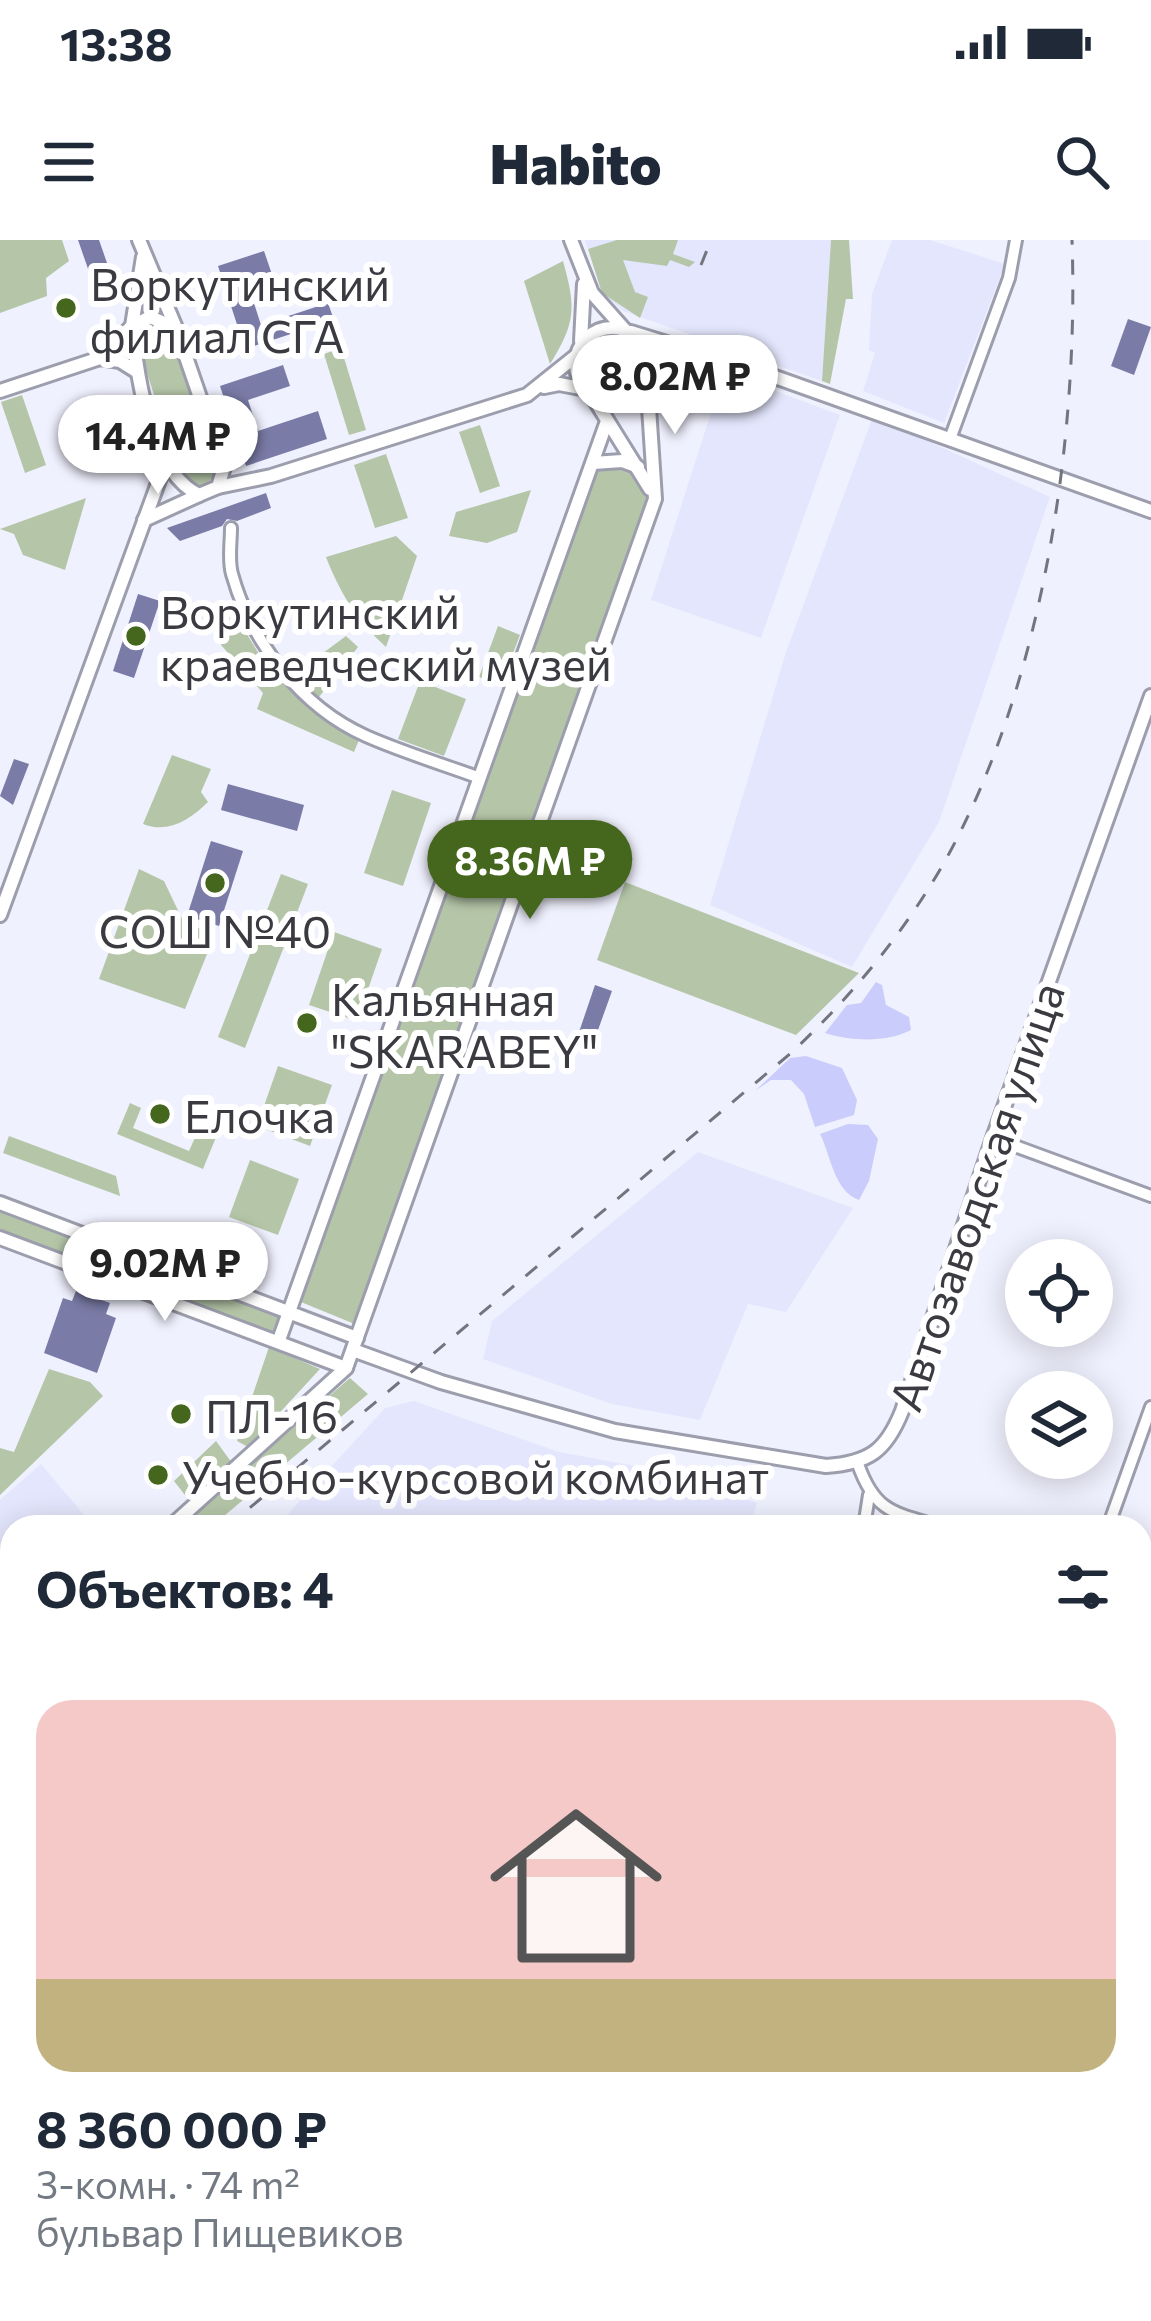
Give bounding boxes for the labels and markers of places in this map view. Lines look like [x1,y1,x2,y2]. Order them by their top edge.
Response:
place label: Воркутинский филиал СГА [90,255,390,362]
marker: Воркутинский филиал СГА [53,295,79,321]
pin: 8.02M ₽ [564,335,786,437]
pin: 14.4M ₽ [47,395,269,497]
place label: Воркутинский краеведческий музей [160,583,612,690]
marker: Воркутинский краеведческий музей [123,623,149,649]
pin: 8.36M ₽ [419,820,641,922]
marker: СОШ №40 [202,870,228,896]
place label: СОШ №40 [99,902,331,957]
place label: Кальянная "SKARABEY" [331,970,598,1077]
marker: Кальянная "SKARABEY" [294,1010,320,1036]
place label: Елочка [184,1087,335,1142]
marker: Елочка [147,1101,173,1127]
pin: 9.02M ₽ [54,1222,276,1324]
place label: ПЛ-16 [205,1387,338,1442]
marker: ПЛ-16 [168,1401,194,1427]
place label: Учебно-курсовой комбинат [182,1448,769,1503]
marker: Учебно-курсовой комбинат [145,1462,171,1488]

